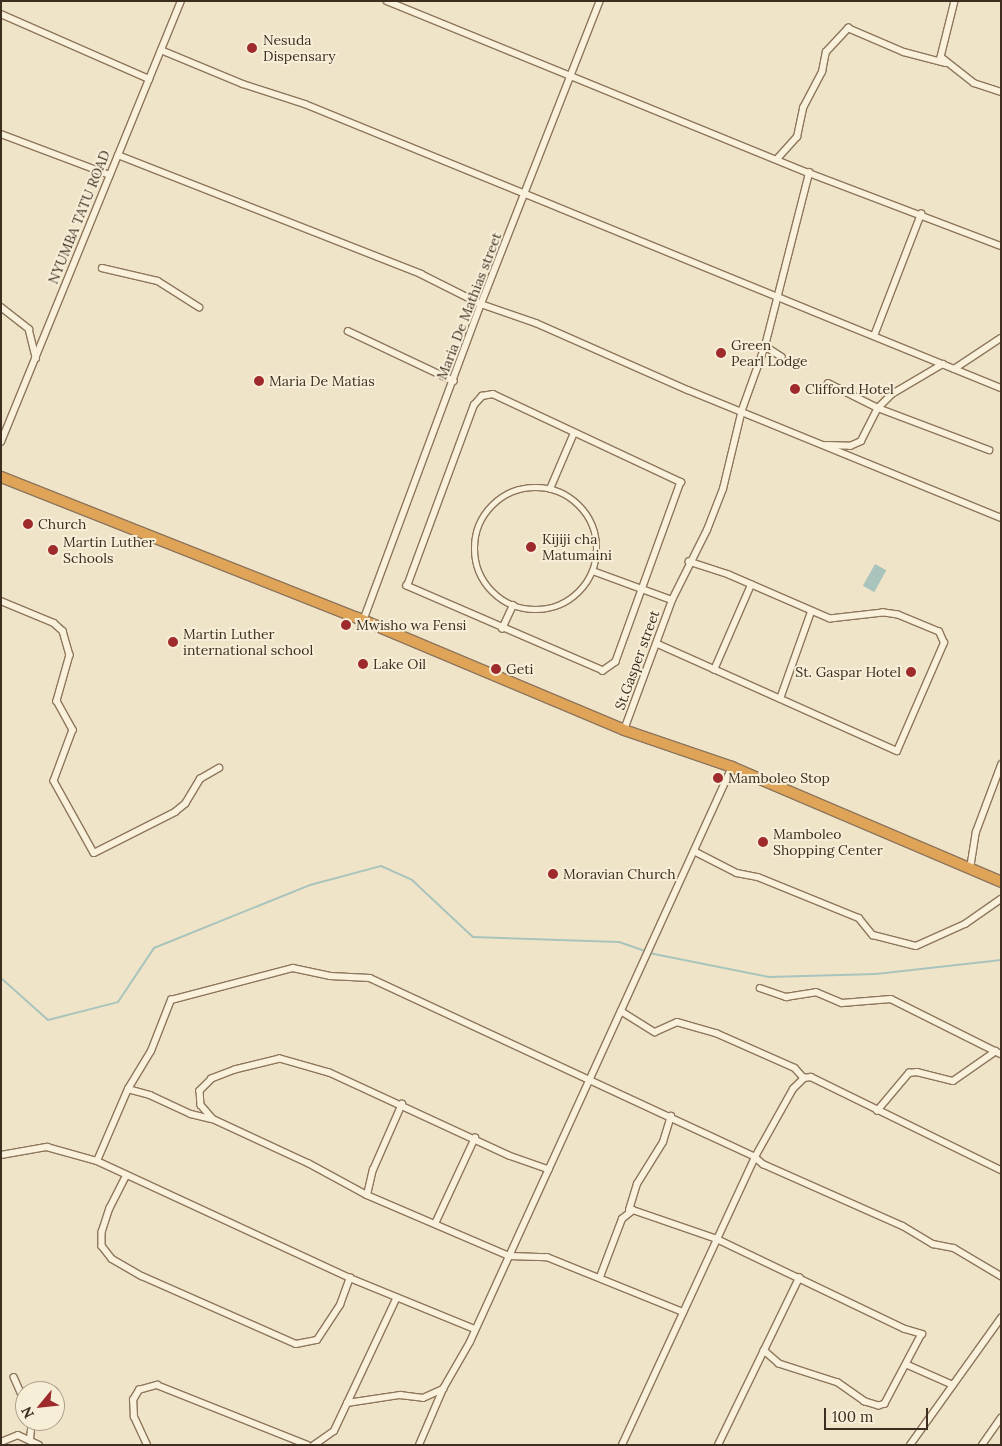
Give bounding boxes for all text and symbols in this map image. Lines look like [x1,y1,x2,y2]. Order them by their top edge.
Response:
place label: Nesuda Dispensary [263,32,336,64]
marker: Nesuda Dispensary [245,41,259,55]
street label: NYUMBA TATU ROAD [44,148,114,286]
street label: Maria De Mathias street [433,230,505,382]
place label: Green Pearl Lodge [731,337,808,370]
marker: Green Pearl Lodge [715,347,727,359]
place label: Maria De Matias [269,373,375,389]
marker: Maria De Matias [253,375,265,387]
place label: Clifford Hotel [805,381,894,397]
marker: Clifford Hotel [789,383,801,395]
place label: Church [38,516,86,532]
marker: Church [22,518,34,530]
place label: Kijiji cha Matumaini [542,531,612,564]
place label: Martin Luther Schools [63,534,155,566]
marker: Kijiji cha Matumaini [524,540,538,554]
marker: Martin Luther Schools [47,544,59,556]
street label: St.Gasper street [611,608,663,712]
place label: Mwisho wa Fensi [356,617,467,633]
marker: Mwisho wa Fensi [340,619,352,631]
place label: Martin Luther international school [183,626,313,658]
marker: Martin Luther international school [167,636,179,648]
place label: Lake Oil [373,656,426,672]
marker: Lake Oil [357,658,369,670]
place label: Geti [506,661,533,677]
marker: Geti [490,663,502,675]
place label: St. Gaspar Hotel [795,664,901,680]
marker: St. Gaspar Hotel [905,666,917,678]
place label: Mamboleo Stop [728,770,830,786]
marker: Mamboleo Stop [712,772,724,784]
place label: Mamboleo Shopping Center [773,826,883,859]
marker: Mamboleo Shopping Center [757,836,769,848]
place label: Moravian Church [563,866,676,882]
marker: Moravian Church [547,868,559,880]
north arrow [15,1381,65,1431]
scale bar [827,1398,931,1430]
text: N [17,1404,38,1422]
text: 100 m [832,1407,873,1426]

